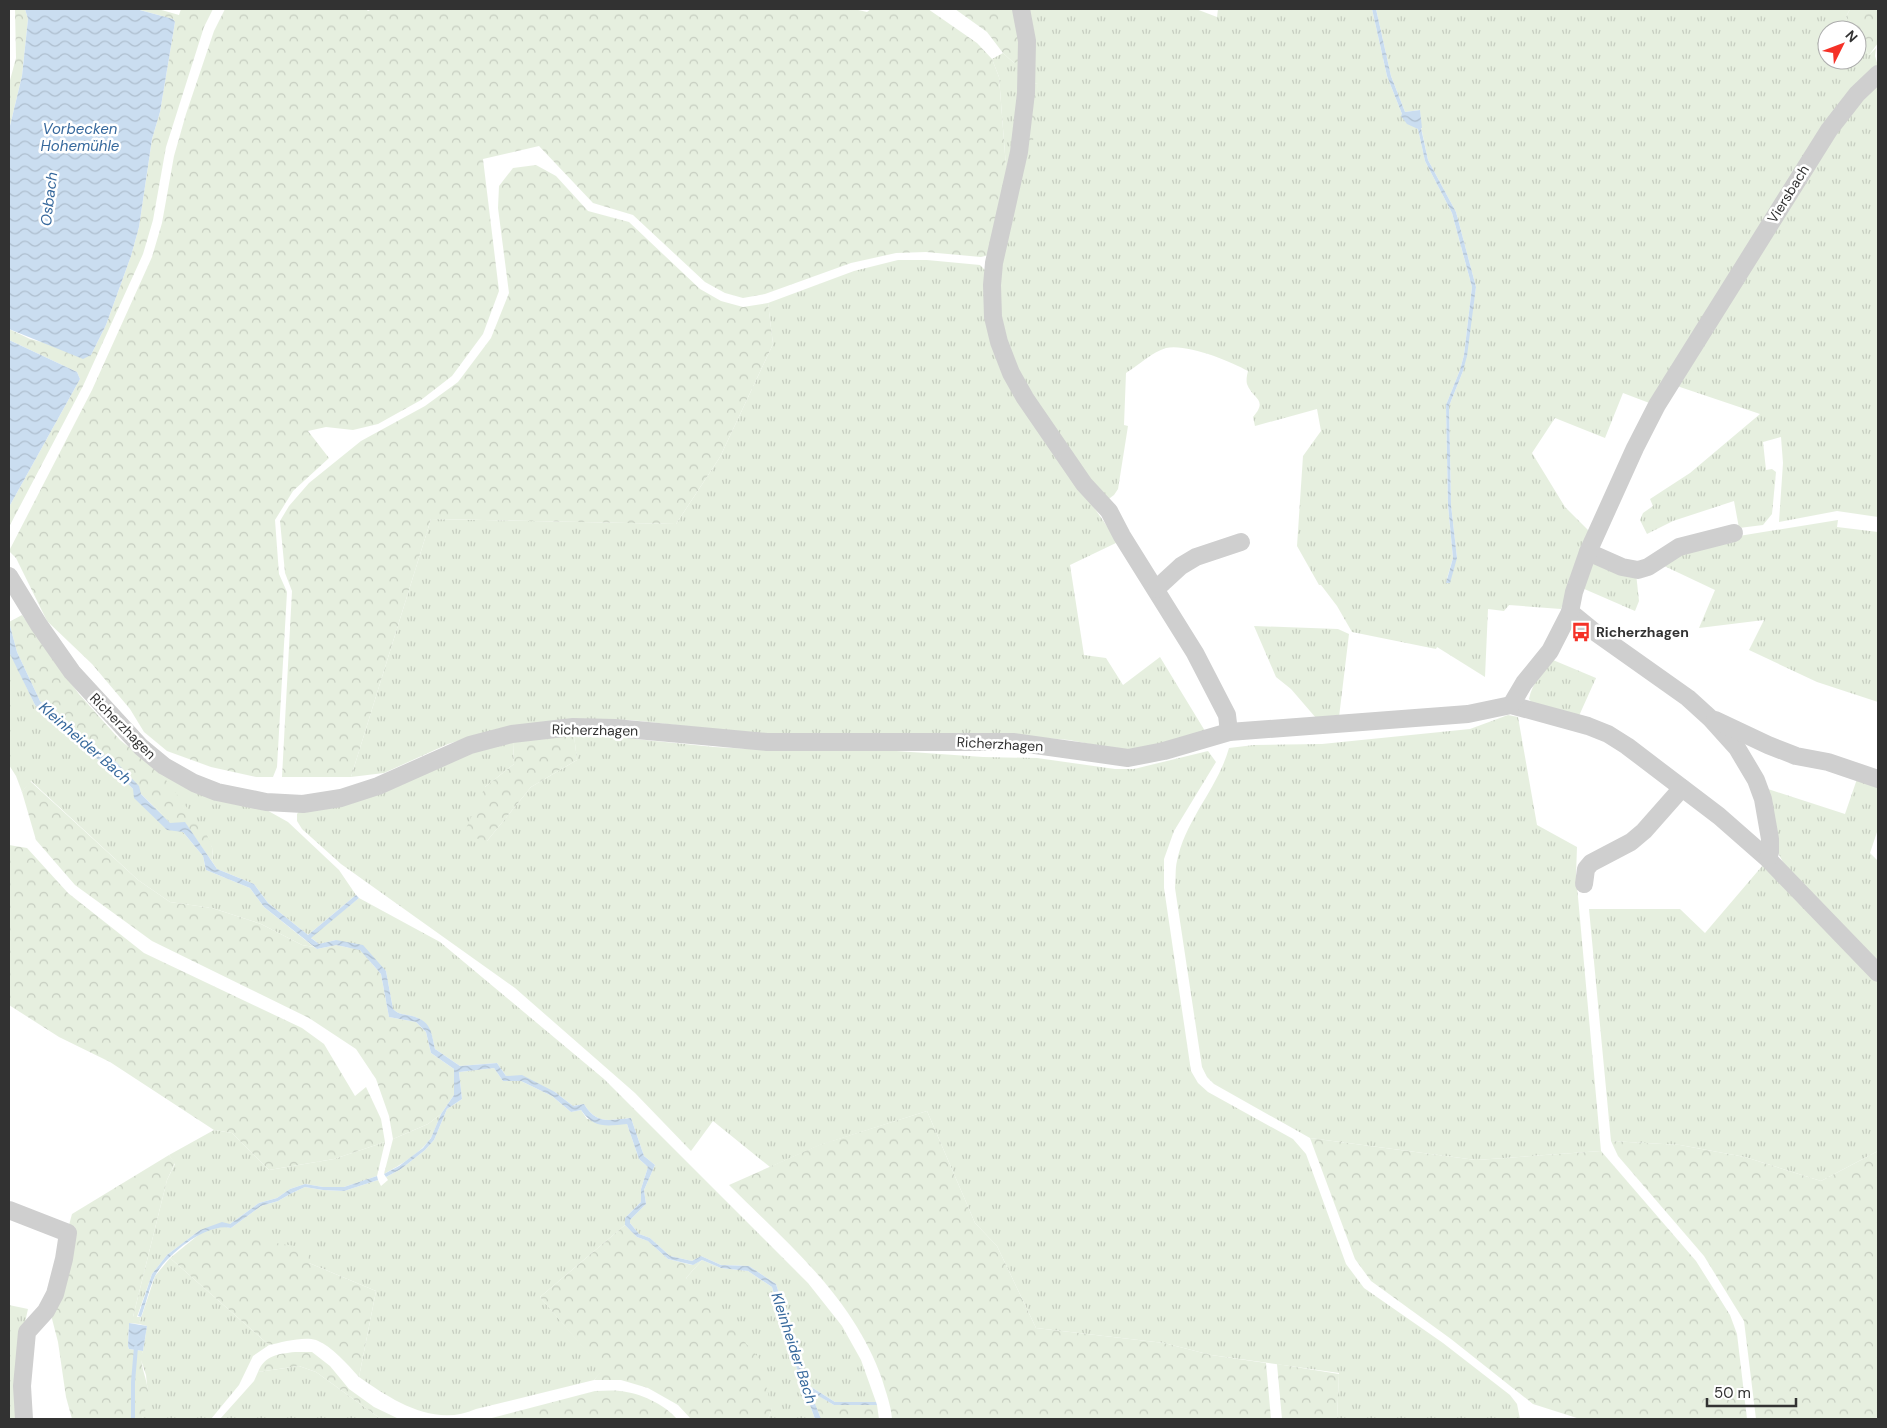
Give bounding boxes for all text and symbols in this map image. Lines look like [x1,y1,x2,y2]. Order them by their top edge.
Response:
north arrow [1817,20,1867,70]
text: N [1842,26,1862,46]
water label: Vorbecken Hohemühle [41,119,120,156]
street label: Viersbach [1763,162,1813,226]
water label: Osbach [36,171,62,227]
bus stop icon: Richerzhagen [1570,621,1592,643]
place label: Richerzhagen [1596,623,1689,641]
street label: Richerzhagen [86,689,160,763]
water label: Kleinheider Bach [35,697,136,789]
street label: Richerzhagen [552,720,638,740]
street label: Richerzhagen [956,733,1044,755]
water label: Kleinheider Bach [767,1290,822,1407]
scale bar [1707,1376,1796,1408]
text: 50 m [1714,1383,1751,1403]

